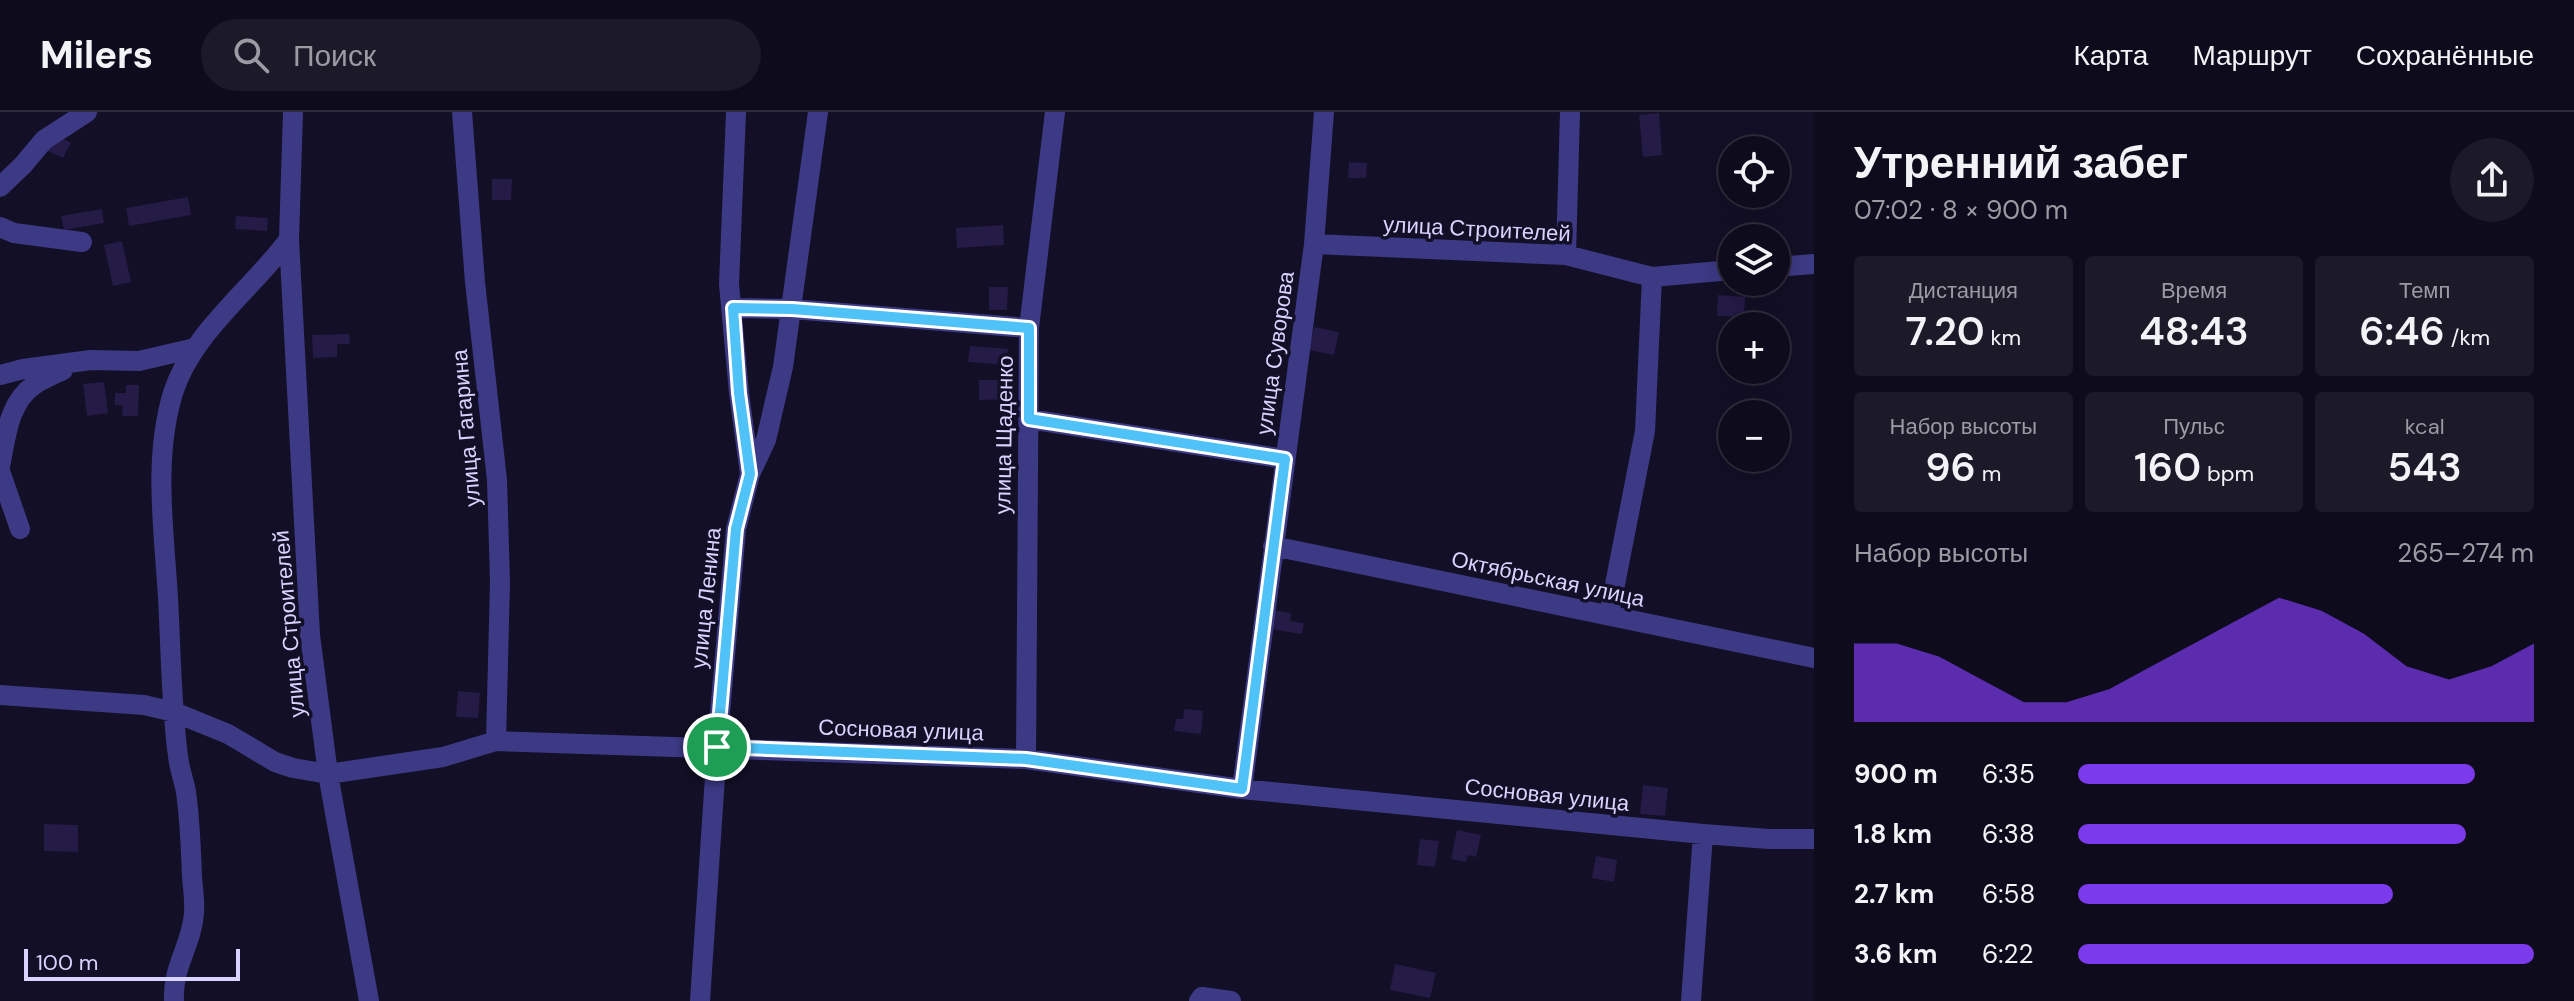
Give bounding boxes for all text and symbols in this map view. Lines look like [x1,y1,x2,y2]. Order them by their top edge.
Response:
search box [201,19,761,91]
text: Milers [40,30,153,80]
icon: search [229,33,273,77]
text: Поиск [293,36,376,75]
text: Карта [2073,37,2148,74]
text: Маршрут [2192,37,2312,74]
text: Сохранённые [2356,37,2534,74]
text: Утренний забег [1854,134,2188,192]
map controls [1718,136,1790,472]
button: locate [1718,136,1790,208]
button: share [2450,138,2534,222]
text: 07:02 · 8 × 900 m [1854,193,2068,227]
street label: улица Строителей [1382,210,1572,248]
button: layers [1718,224,1790,296]
street label: улица Суворова [1249,269,1301,437]
text: Дистанция [1909,276,2018,305]
text: Время [2161,276,2227,305]
text: Темп [2399,276,2450,305]
text: 7.20 [1905,305,1985,357]
text: 48:43 [2139,305,2249,357]
text: 6:46 [2359,305,2445,357]
button: + [1718,312,1790,384]
text: km [1985,323,2021,352]
text: /km [2445,323,2490,352]
street label: улица Гагарина [445,347,487,508]
street label: улица Щаденко [988,355,1020,515]
button: − [1718,400,1790,472]
text: Набор высоты [1890,412,2037,441]
text: Пульс [2163,412,2225,441]
text: kcal [2405,412,2445,441]
text: 96 [1925,441,1976,493]
text: 160 [2134,441,2201,493]
text: 543 [2388,441,2462,493]
text: m [1976,459,2001,488]
text: bpm [2201,459,2254,488]
street label: улица Ленина [684,525,728,670]
street label: улица Строителей [266,529,312,719]
text: Набор высоты [1854,536,2028,570]
text: 265–274 m [2397,536,2534,570]
street label: Октябрьская улица [1449,544,1648,614]
pin [683,713,751,781]
street label: Сосновая улица [818,713,985,747]
icon: arrive [695,725,739,769]
text: 900 m [1854,757,1938,791]
text: 6:35 [1982,757,2035,791]
street label: Сосновая улица [1463,772,1632,818]
text: 1.8 km [1854,817,1932,851]
text: 6:38 [1982,817,2035,851]
text: 2.7 km [1854,877,1934,911]
text: 6:58 [1982,877,2035,911]
text: 3.6 km [1854,937,1938,971]
text: 6:22 [1982,937,2034,971]
scale bar [24,945,240,981]
text: 100 m [36,948,98,977]

